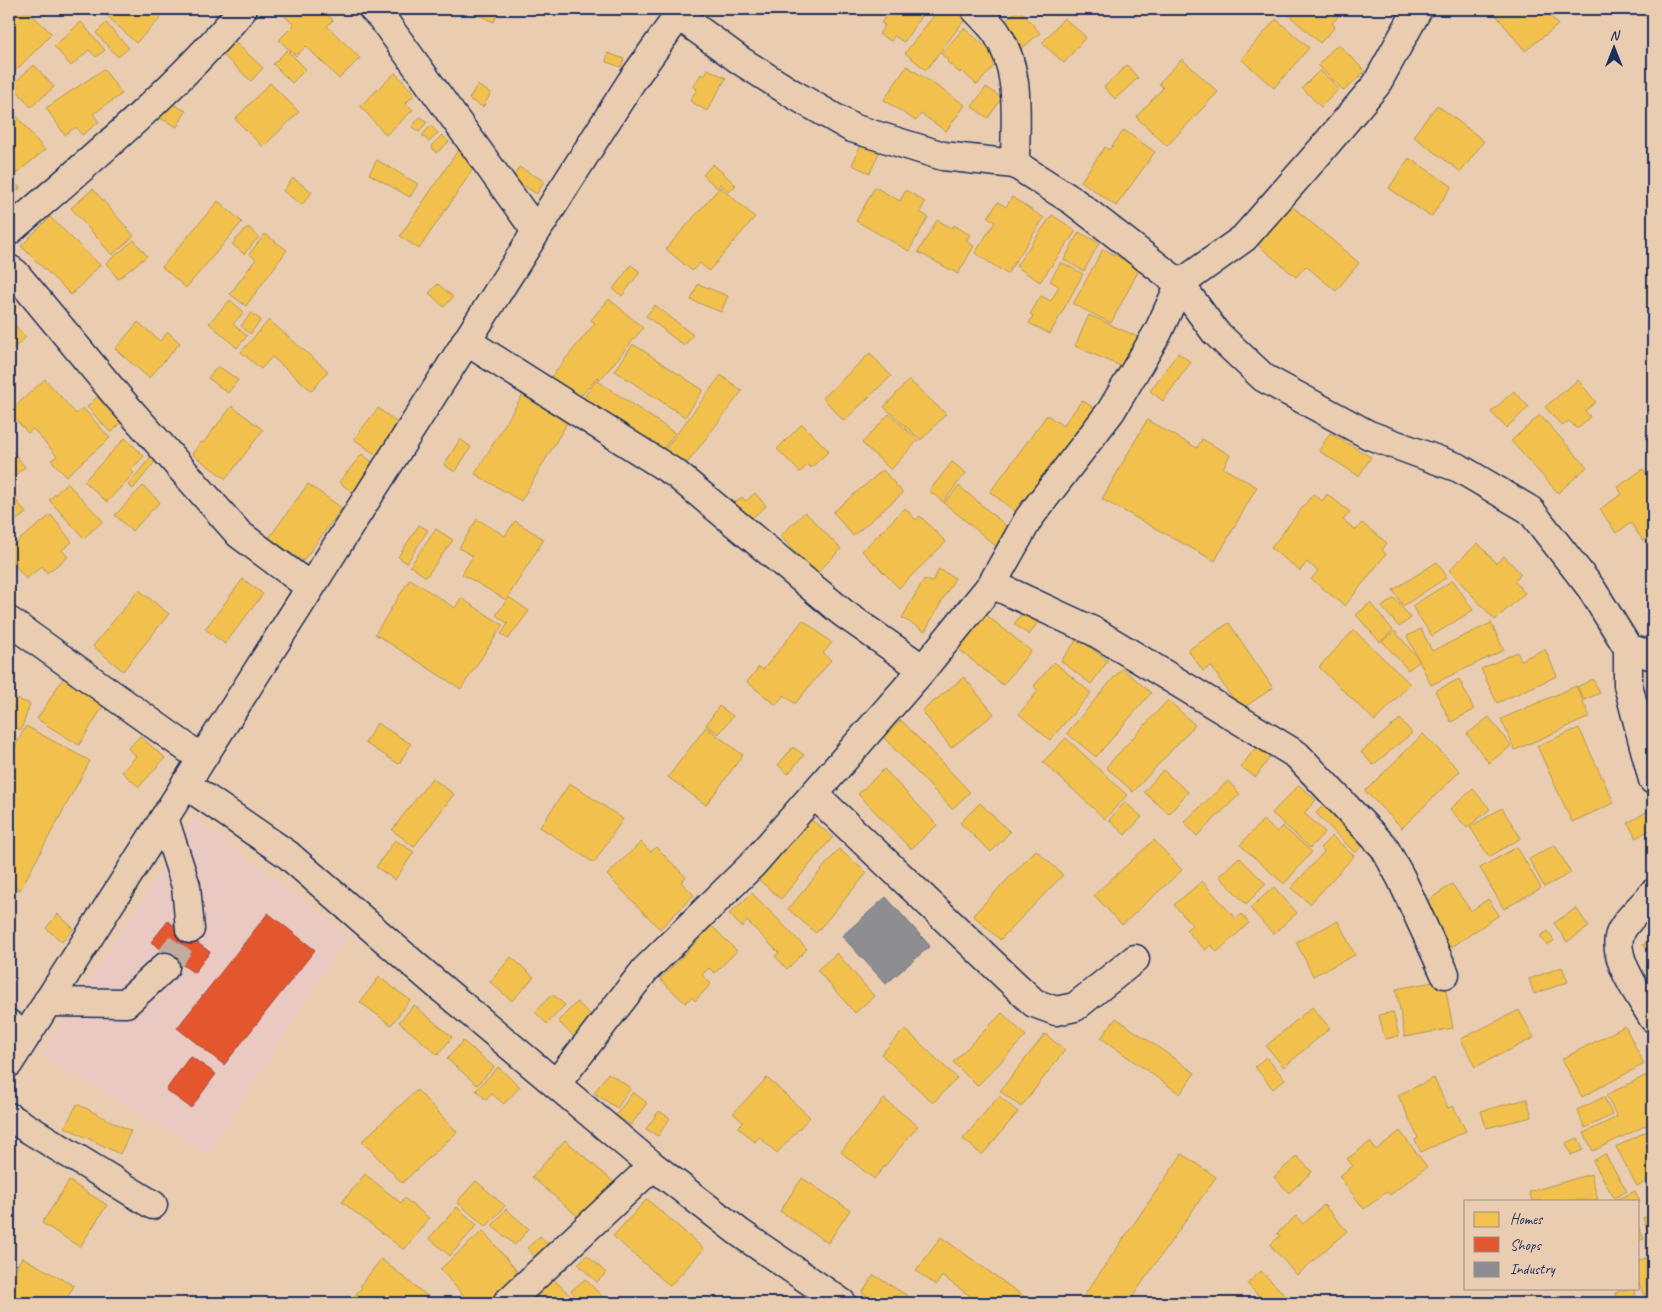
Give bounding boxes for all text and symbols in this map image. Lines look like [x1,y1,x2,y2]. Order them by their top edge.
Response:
north arrow [1590,22,1640,72]
text: N [1610,27,1621,44]
legend [1464,1200,1640,1290]
text: Homes [1510,1210,1544,1229]
text: Shops [1510,1236,1543,1255]
text: Industry [1510,1260,1557,1279]

